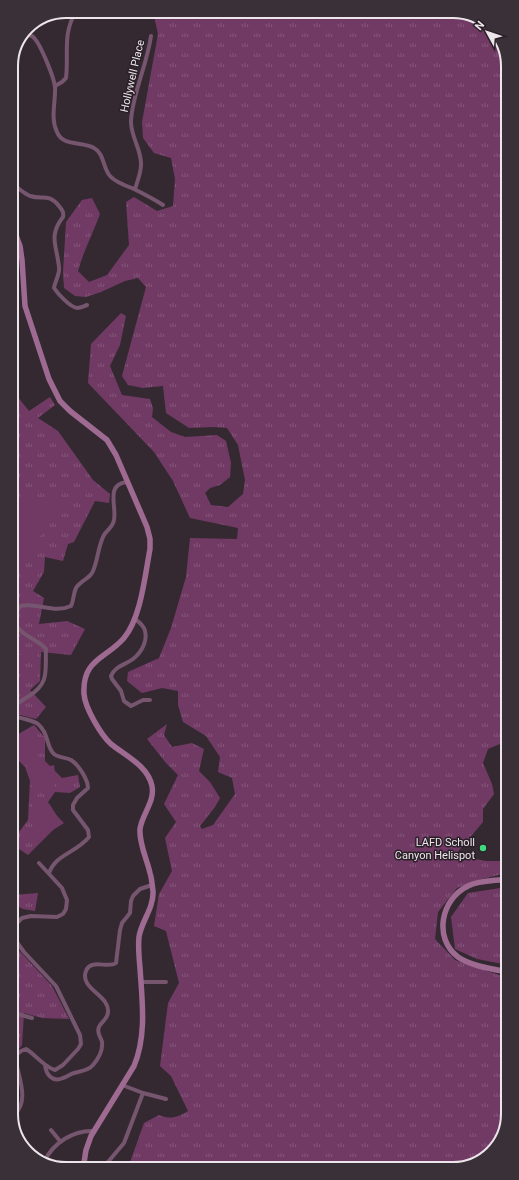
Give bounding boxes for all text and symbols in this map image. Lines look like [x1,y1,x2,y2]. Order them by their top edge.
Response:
north arrow [467,12,507,52]
text: N [472,19,487,33]
street label: Hollywell Place [118,38,147,114]
place label: LAFD Scholl Canyon Helispot [395,836,475,862]
marker: LAFD Scholl Canyon Helispot [478,843,488,853]

